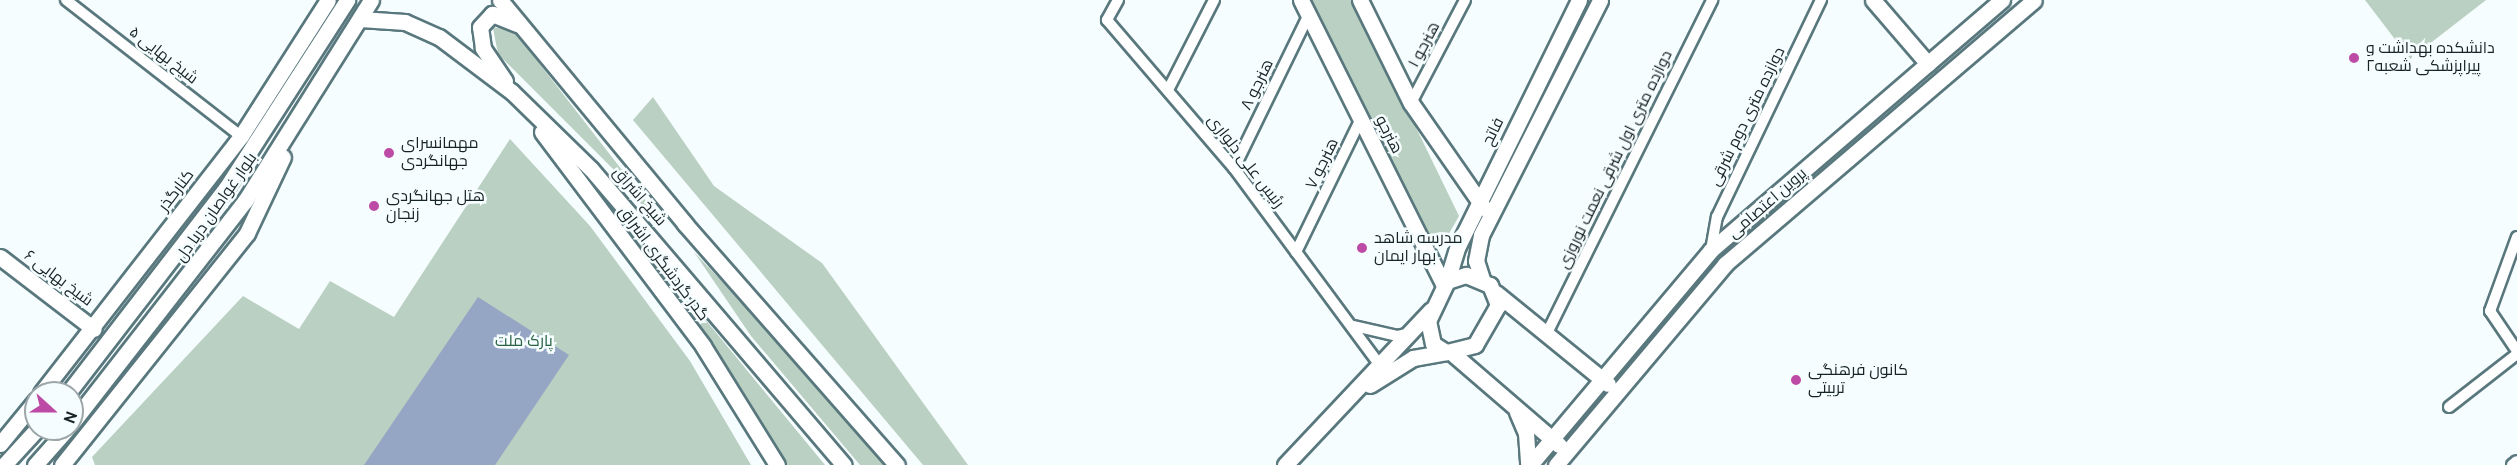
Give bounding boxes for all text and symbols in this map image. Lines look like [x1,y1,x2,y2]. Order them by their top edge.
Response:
street label: هنرجو ۱ [1405,19,1445,71]
street label: شیخ بهایی ۵ [125,23,201,89]
place label: دانشکده بهداشت و پیراپزشکى شعبه۲ [2366,39,2495,77]
street label: دوازده متری دوم شرقی [1706,44,1790,190]
street label: دوازده متری اول شرقی نعمت نوروزی [1555,48,1677,272]
marker: دانشکده بهداشت و پیراپزشکى شعبه۲ [2347,51,2361,65]
street label: هنرجو ۸ [1238,56,1278,114]
street label: رئیس علی دلواری [1203,111,1287,213]
street label: هنرجو [1370,113,1406,157]
street label: فاتح [1479,115,1509,149]
place label: مهمانسرای جهانگردی [401,134,479,172]
street label: هنرجو ۷ [1303,135,1343,193]
marker: مهمانسرای جهانگردی [382,146,396,160]
street label: بلوار غواصان دریا دل [172,150,262,266]
street label: شیخ اشراق [608,164,670,230]
street label: پروین اعتصامی [1725,165,1811,243]
street label: کنارگذر [155,166,199,216]
place label: هتل جهانگردی زنجان [386,187,485,225]
marker: هتل جهانگردی زنجان [367,199,381,213]
street label: گدر گردشگری اشراق [614,203,712,325]
place label: مدرسه شاهد بهار ایمان [1374,229,1463,267]
marker: مدرسه شاهد بهار ایمان [1355,241,1369,255]
street label: شیخ بهایی ۶ [20,247,96,311]
park label: پارک ملت [495,332,553,352]
place label: کانون فرهنگی تربیتی [1808,361,1908,399]
marker: کانون فرهنگی تربیتی [1789,373,1803,387]
north arrow [24,381,84,441]
text: N [58,408,80,426]

